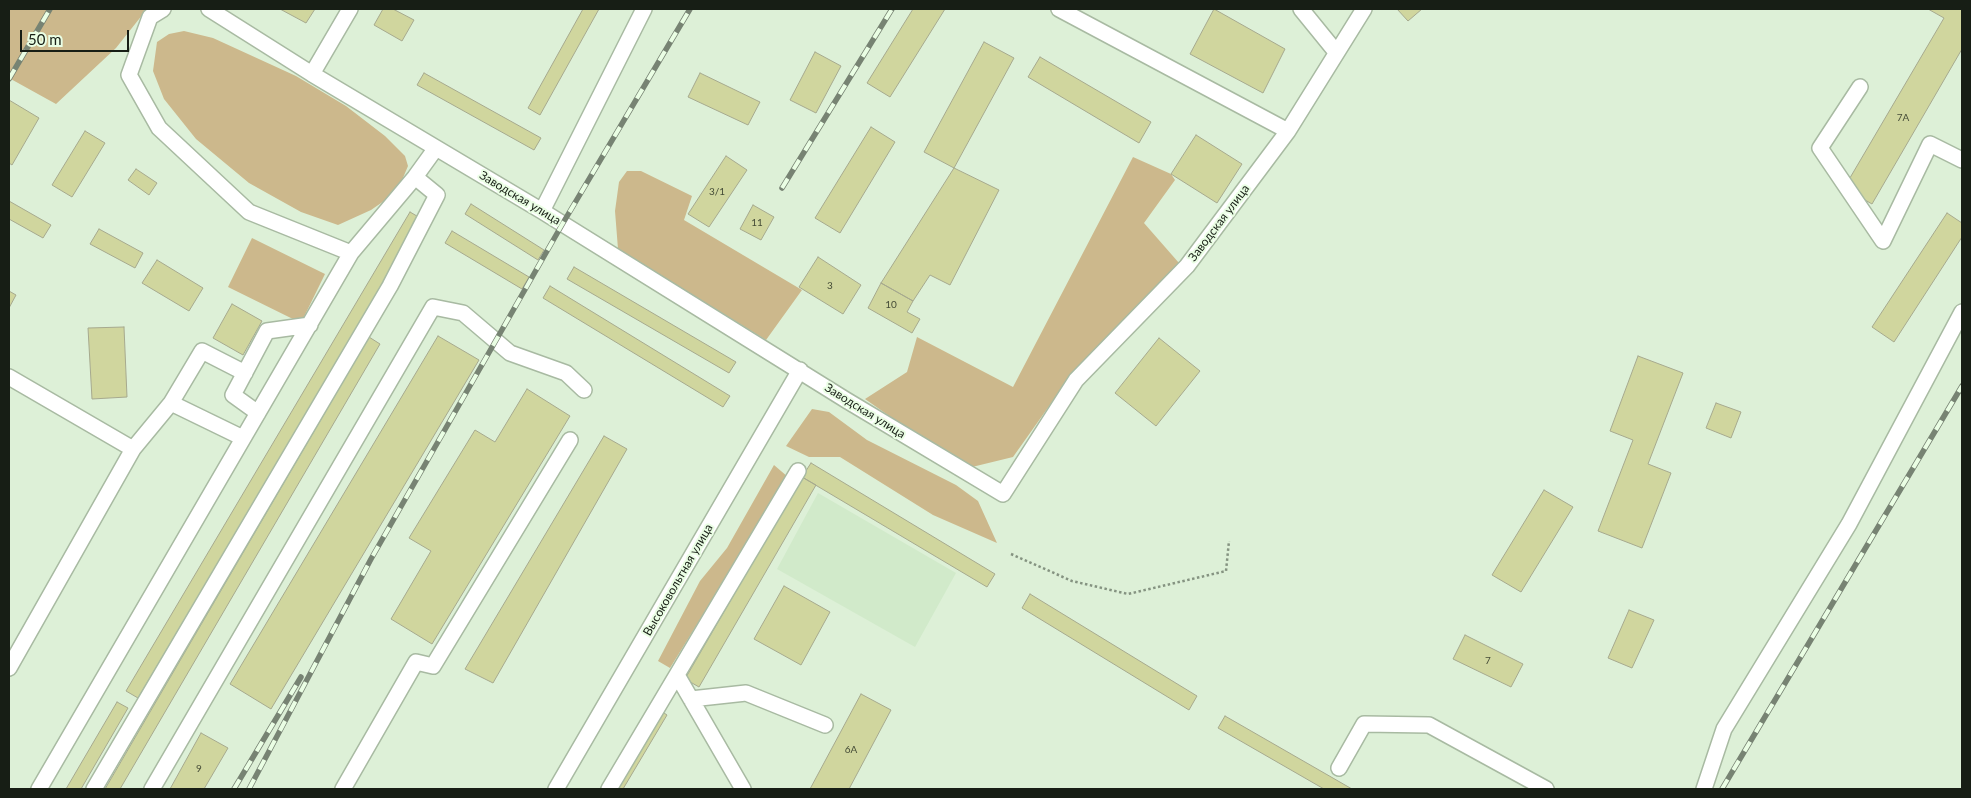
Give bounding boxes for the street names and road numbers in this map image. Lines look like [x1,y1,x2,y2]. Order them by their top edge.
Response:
street label: Заводская улица [477,168,563,228]
street label: Заводская улица [1185,182,1253,264]
street label: Заводская улица [822,380,908,442]
street label: Высоковольтная улица [640,522,716,638]

